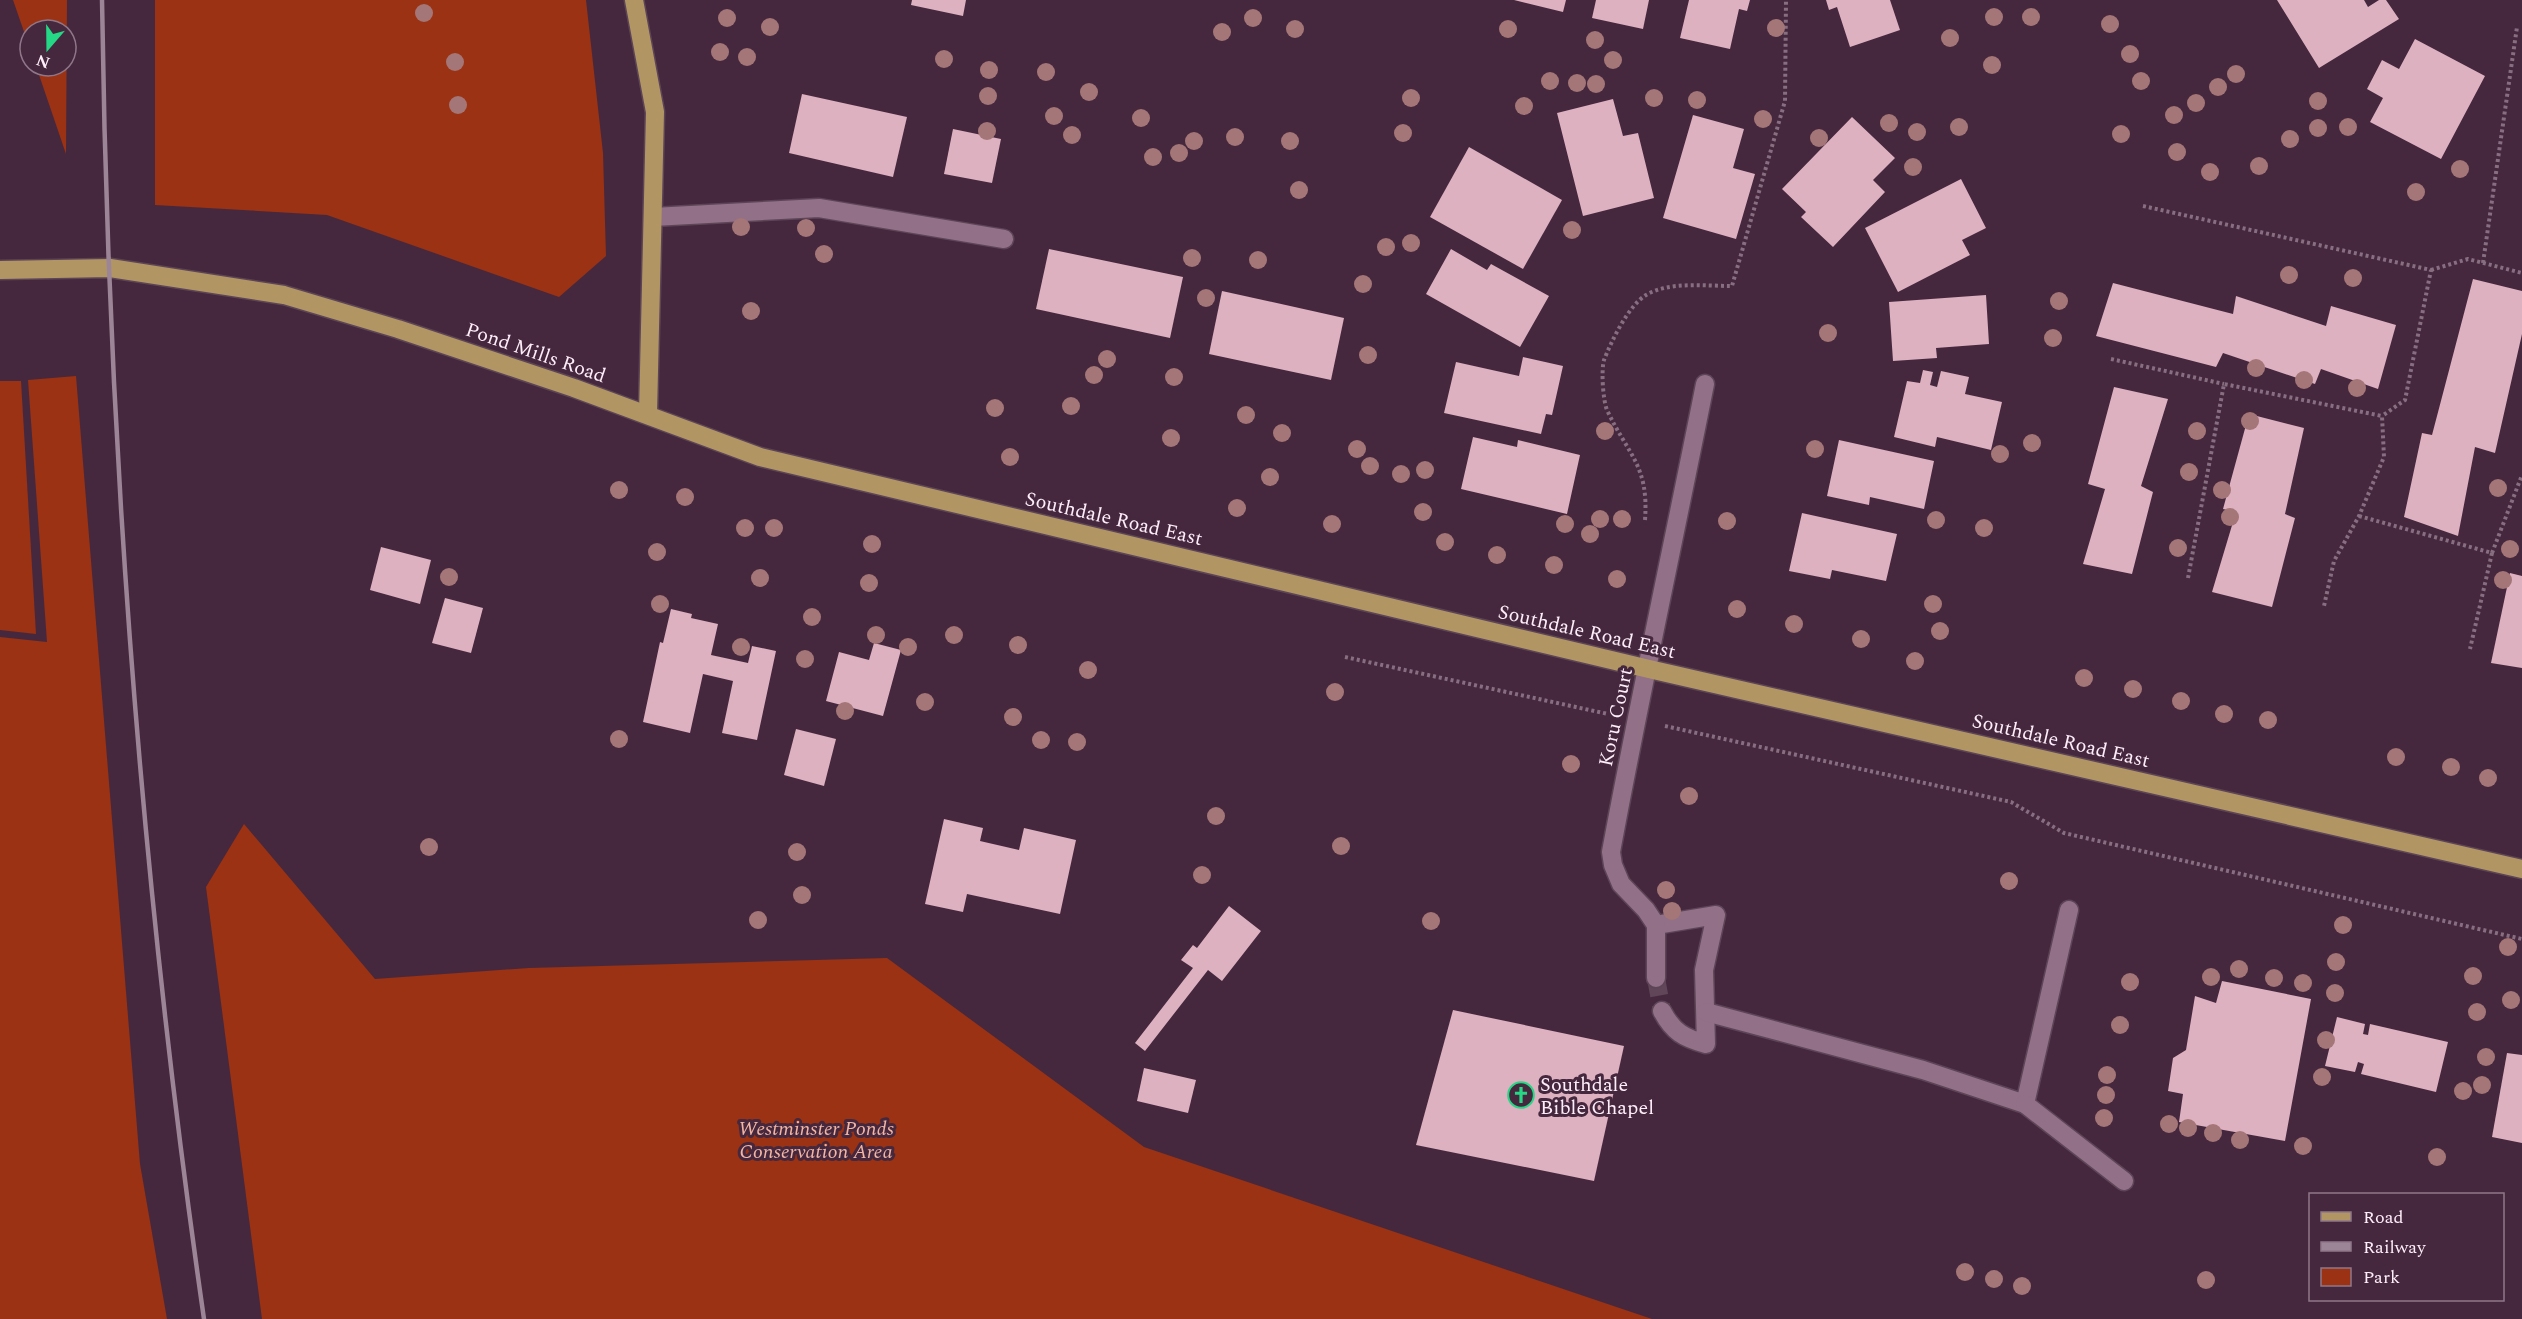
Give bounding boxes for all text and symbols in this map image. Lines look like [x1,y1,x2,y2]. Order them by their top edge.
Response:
north arrow [18,18,78,78]
text: N [33,48,53,75]
street label: Pond Mills Road [461,315,610,391]
street label: Southdale Road East [1022,484,1206,554]
street label: Southdale Road East [1495,597,1679,667]
street label: Koru Court [1591,665,1641,769]
street label: Southdale Road East [1969,706,2153,776]
place label: Southdale Bible Chapel [1540,1070,1654,1123]
church icon: Southdale Bible Chapel [1506,1080,1536,1110]
park label: Westminster Ponds Conservation Area [738,1114,894,1167]
legend [2309,1193,2504,1301]
text: Road [2363,1204,2404,1231]
text: Railway [2363,1234,2427,1261]
text: Park [2363,1264,2400,1291]

